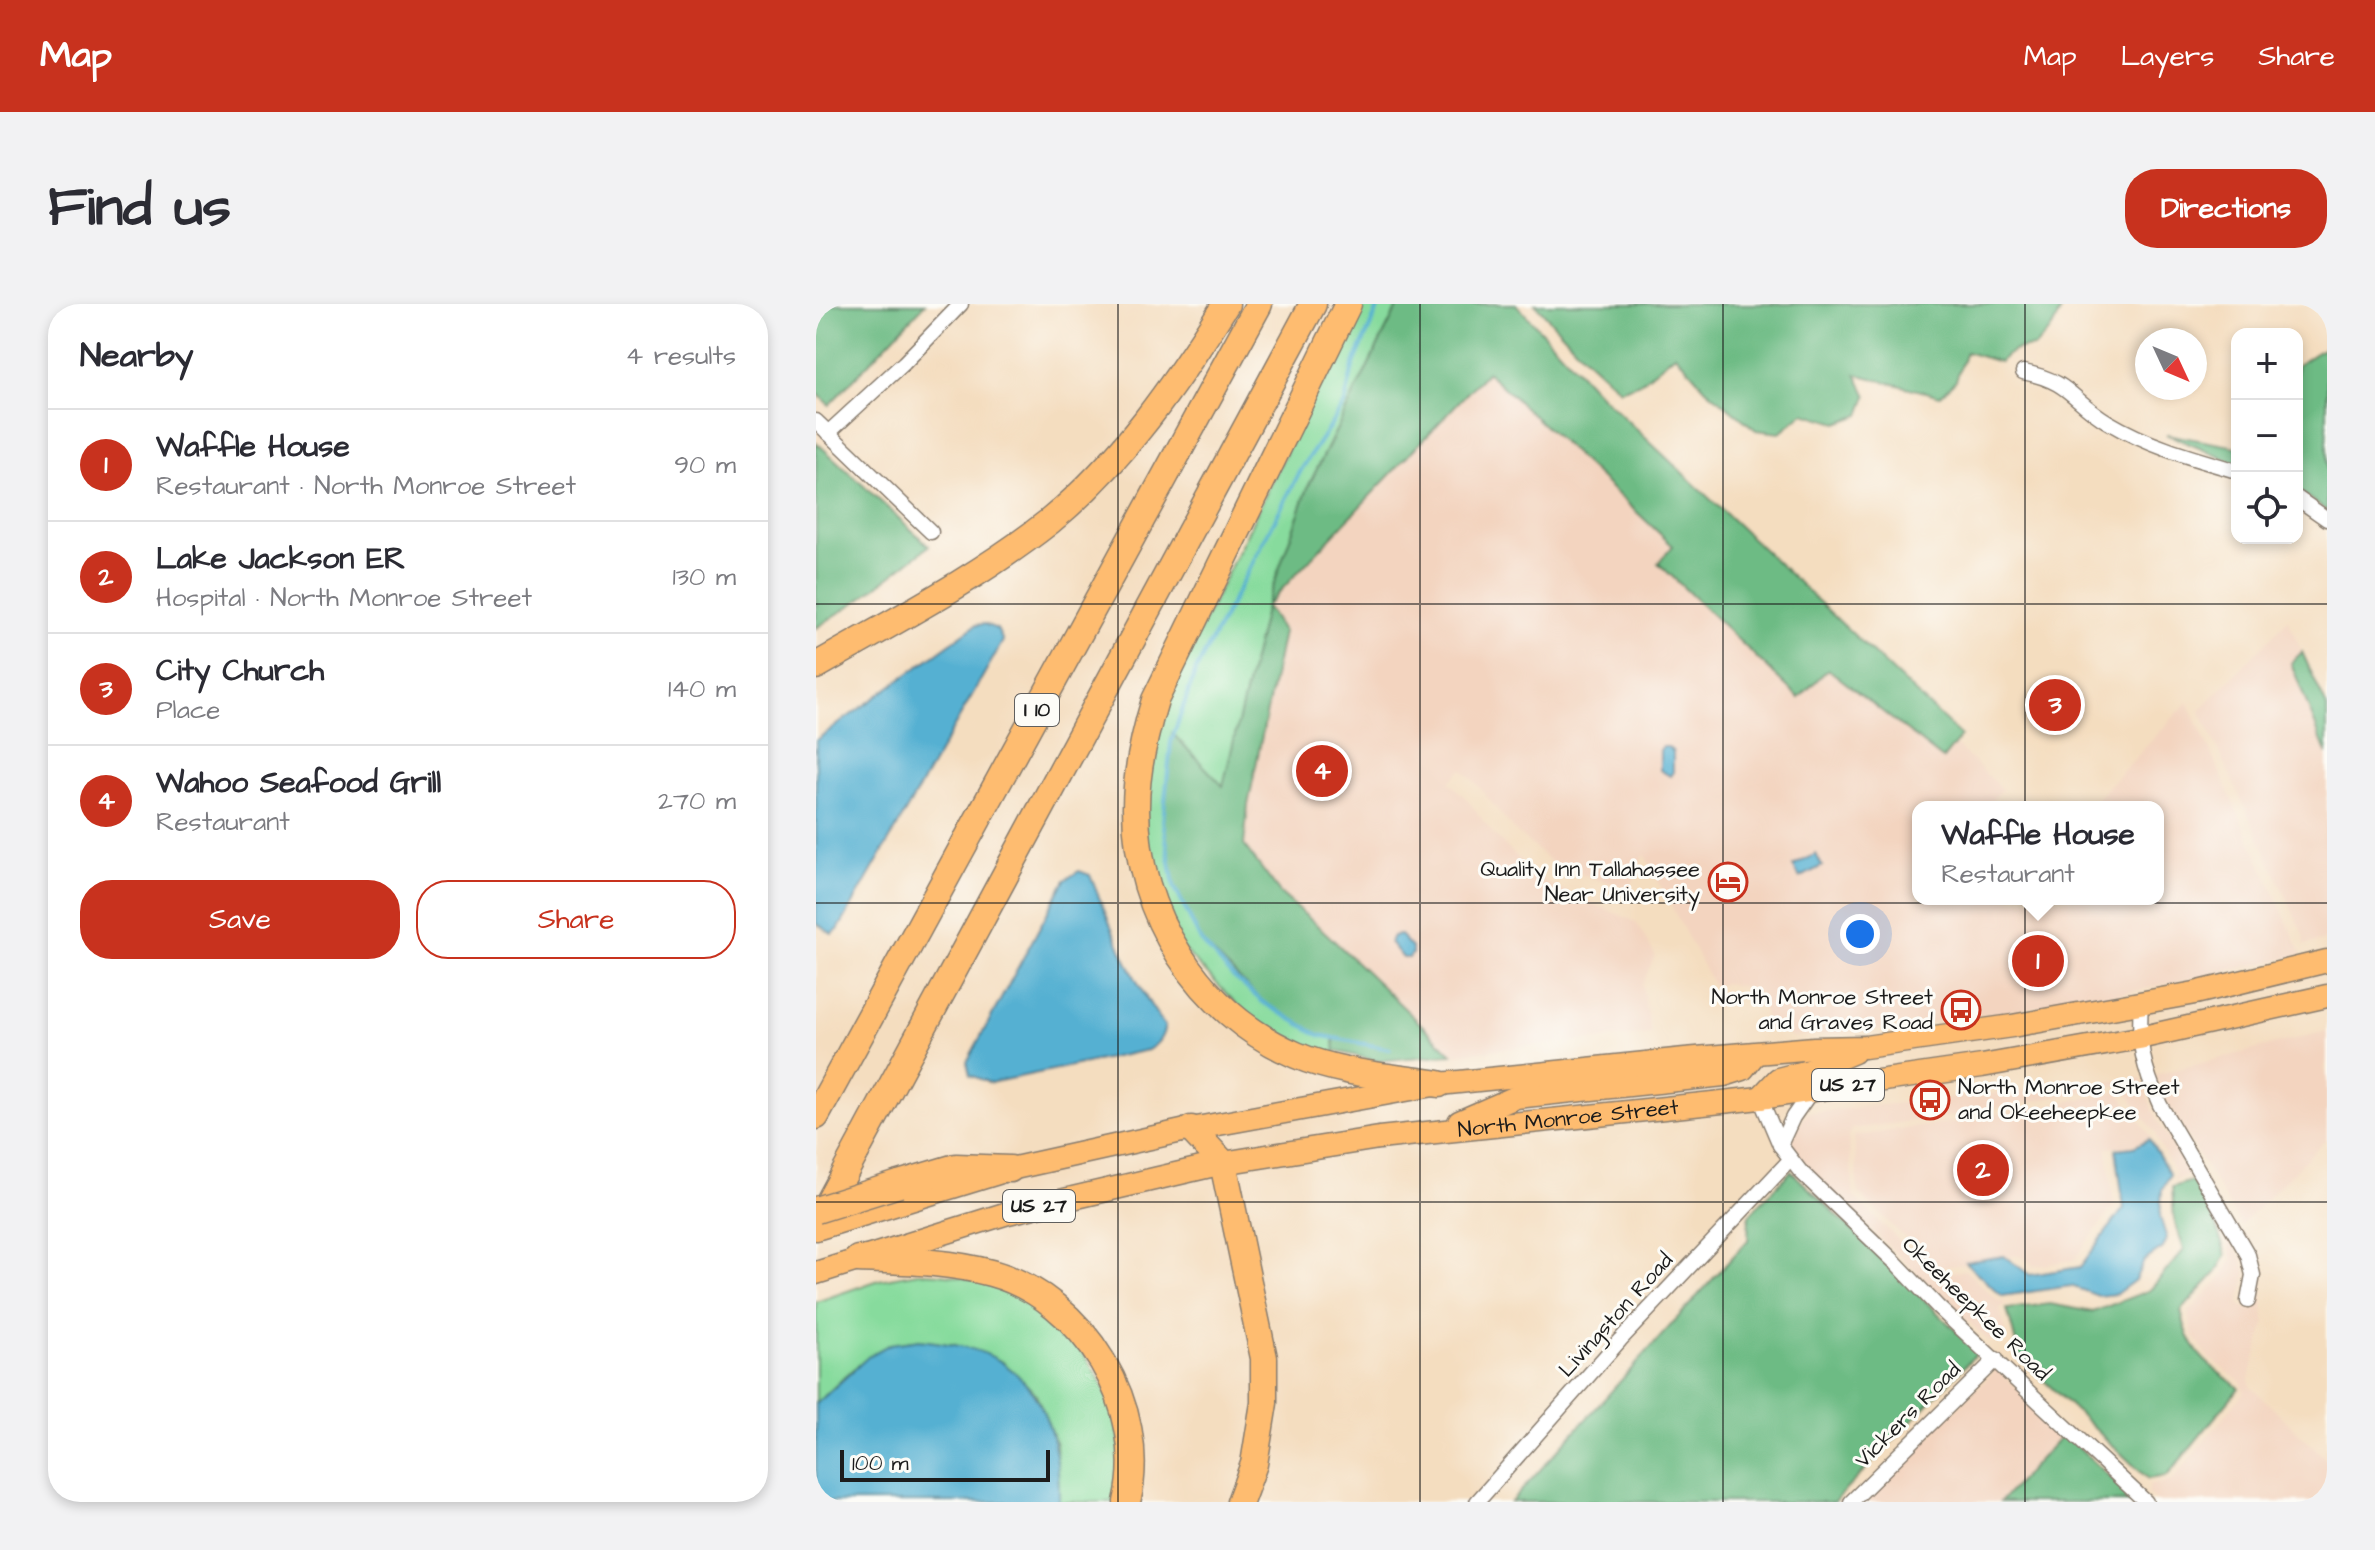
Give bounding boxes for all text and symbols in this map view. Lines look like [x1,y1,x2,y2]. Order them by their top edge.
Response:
text: Map [40,30,112,82]
text: Map [2024,37,2077,76]
text: Layers [2121,37,2214,76]
text: Share [2258,37,2335,76]
text: Find us [48,169,231,247]
button: Directions [2125,169,2327,248]
north arrow [2135,328,2207,400]
map controls [2231,328,2303,544]
button: + [2231,328,2303,400]
text: Nearby [80,332,194,380]
text: 4 results [626,338,736,374]
button: − [2231,400,2303,472]
text: Waffle House [156,426,350,468]
text: 1 [104,447,108,483]
text: 90 m [674,447,736,483]
text: Restaurant · North Monroe Street [156,468,576,504]
button: locate [2231,472,2303,544]
text: Lake Jackson ER [156,538,405,580]
text: 2 [99,559,113,595]
text: 130 m [672,559,736,595]
text: Hospital · North Monroe Street [156,580,532,616]
text: City Church [156,650,324,692]
text: 3 [99,671,113,707]
text: 140 m [668,671,736,707]
pin: 3 [2029,675,2081,735]
text: Place [156,692,220,728]
road number: I 10 [1015,694,1059,726]
pin: 4 [1296,741,1348,801]
text: Wahoo Seafood Grill [156,762,441,804]
text: 4 [97,783,115,819]
text: 270 m [658,783,736,819]
popup [1912,801,2164,905]
text: Restaurant [156,804,290,840]
text: Waffle House [1941,814,2135,856]
place label: Quality Inn Tallahassee Near University [1480,854,1700,911]
text: Restaurant [1941,856,2075,892]
hotel icon: Quality Inn Tallahassee Near University [1707,861,1749,903]
button: Save [80,880,400,959]
button: Share [416,880,736,959]
your location [1840,914,1880,954]
pin: 1 [2012,931,2064,991]
place label: North Monroe Street and Graves Road [1711,982,1933,1038]
bus stop icon: North Monroe Street and Graves Road [1940,989,1982,1031]
road number: US 27 [1812,1069,1884,1101]
place label: North Monroe Street and Okeeheepkee [1958,1072,2180,1128]
bus stop icon: North Monroe Street and Okeeheepkee [1909,1079,1951,1121]
street label: North Monroe Street [1456,1091,1680,1145]
pin: 2 [1957,1140,2009,1200]
road number: US 27 [1003,1190,1075,1222]
street label: Okeeheepkee Road [1895,1230,2057,1388]
street label: Livingston Road [1552,1246,1681,1385]
street label: Vickers Road [1848,1355,1968,1475]
scale bar [840,1446,1050,1482]
text: 100 m [852,1448,909,1479]

